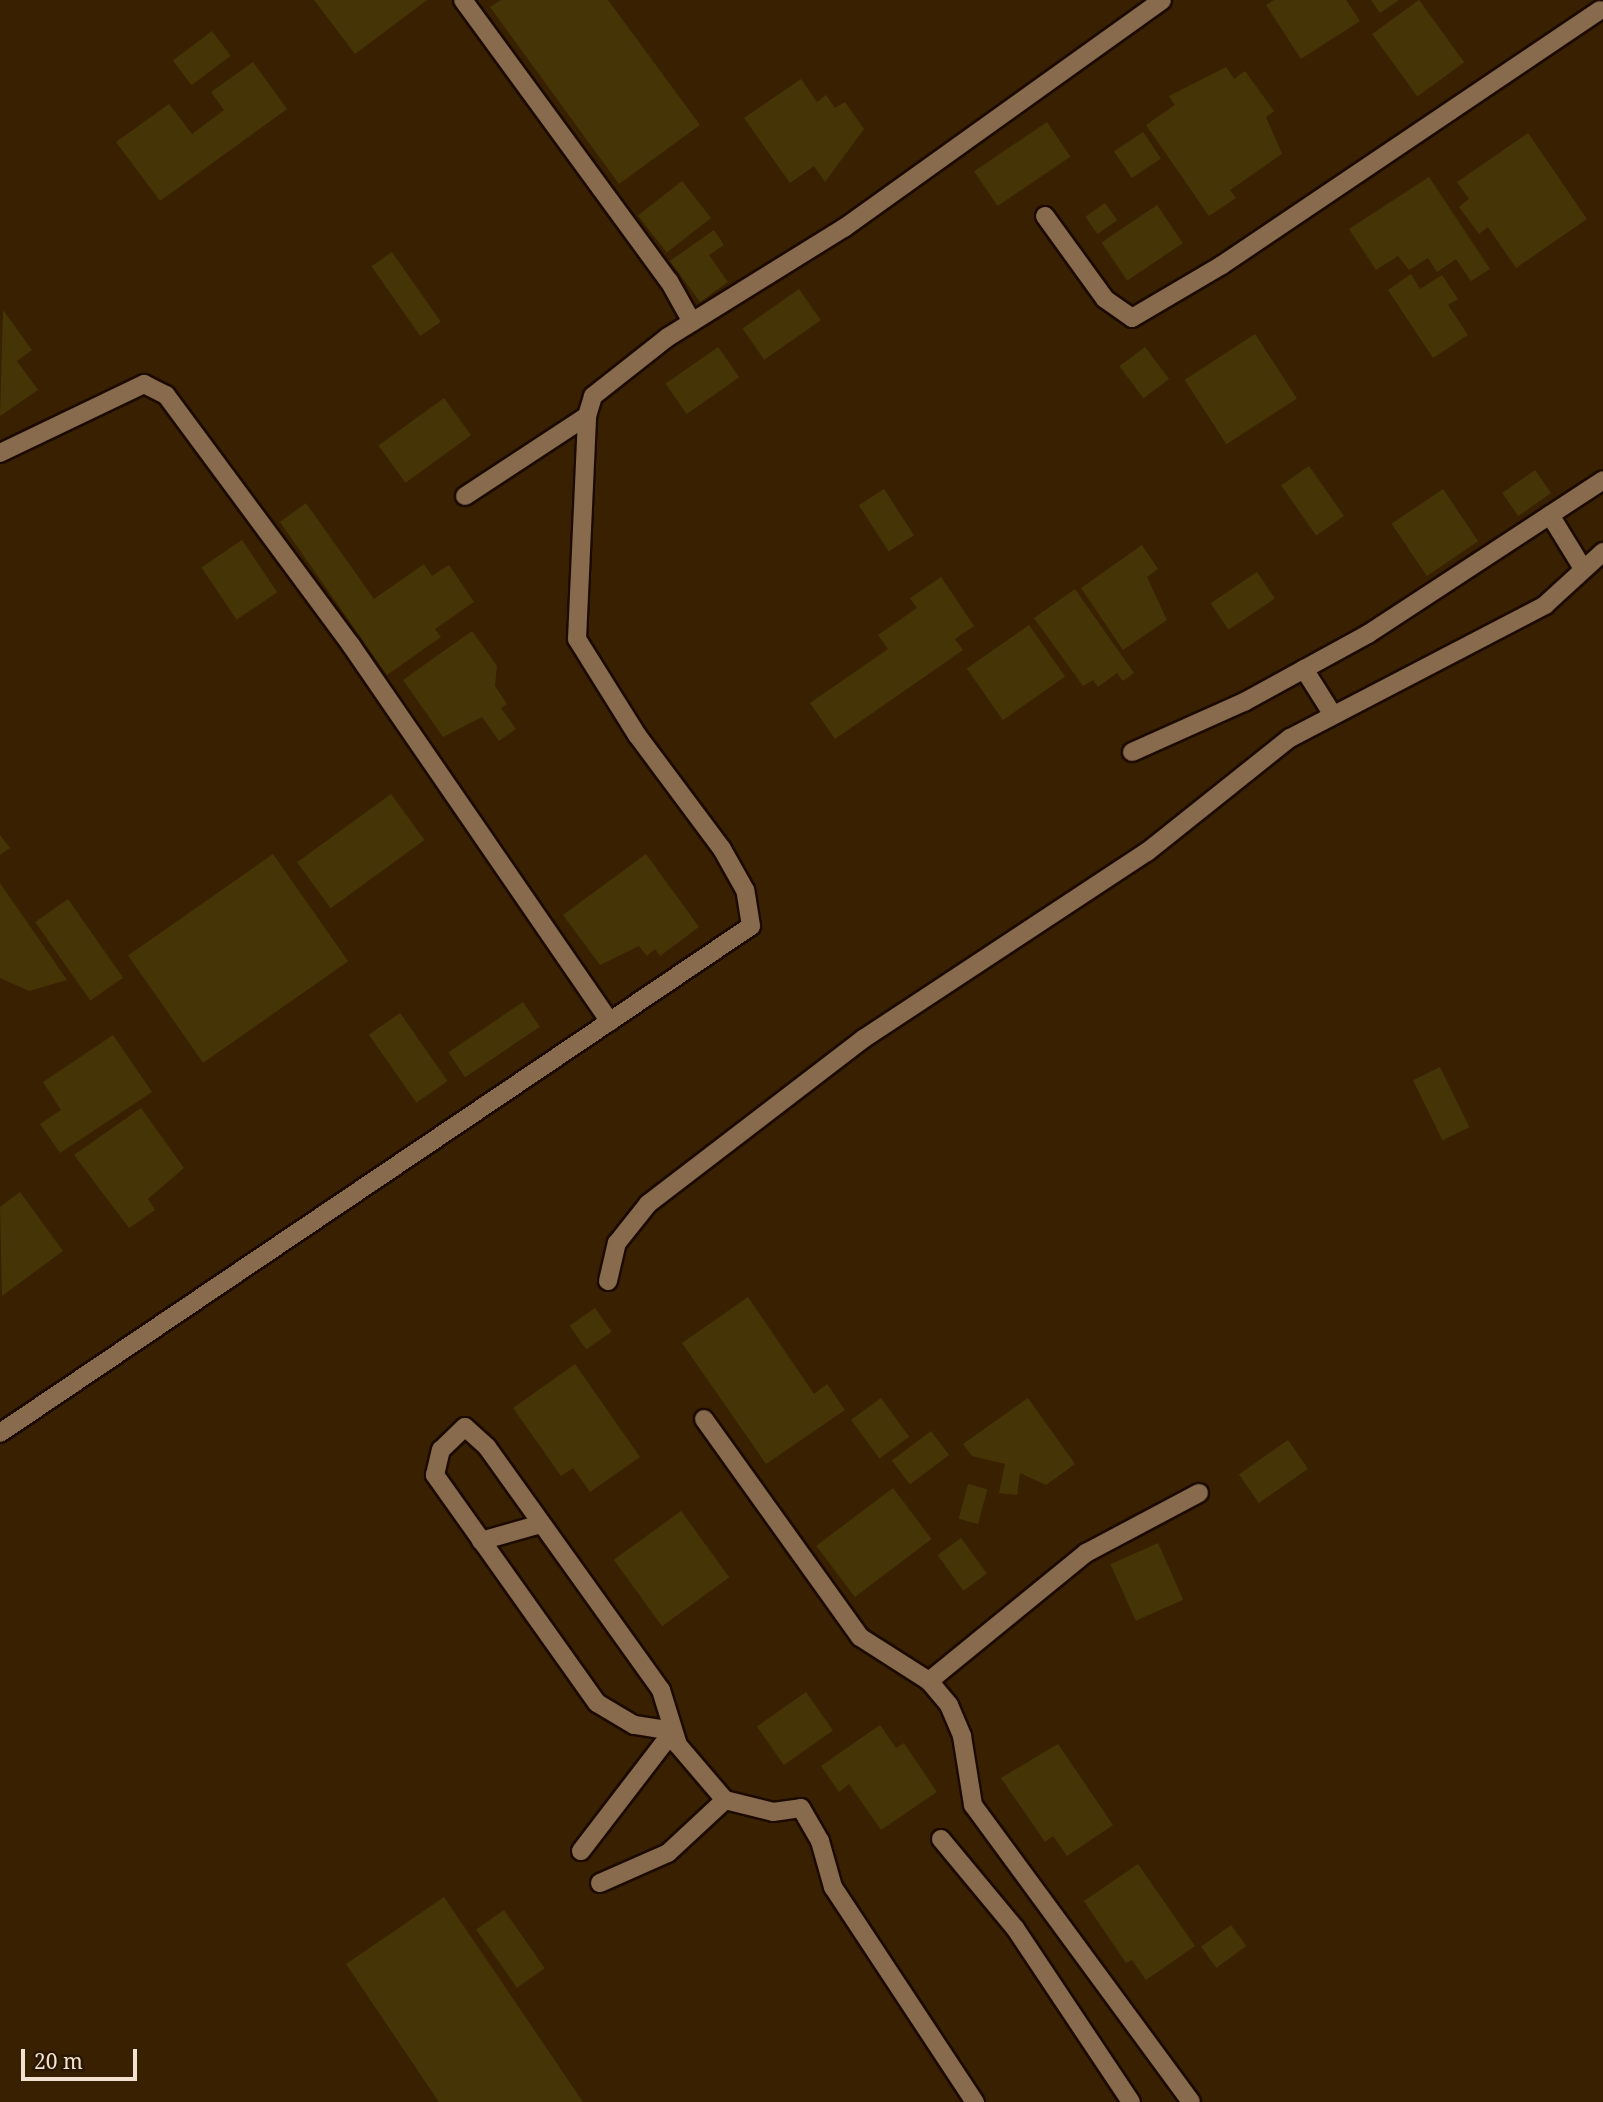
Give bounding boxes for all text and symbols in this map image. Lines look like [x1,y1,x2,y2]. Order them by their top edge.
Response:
scale bar [24,2036,140,2080]
text: 20 m [34,2047,83,2075]

